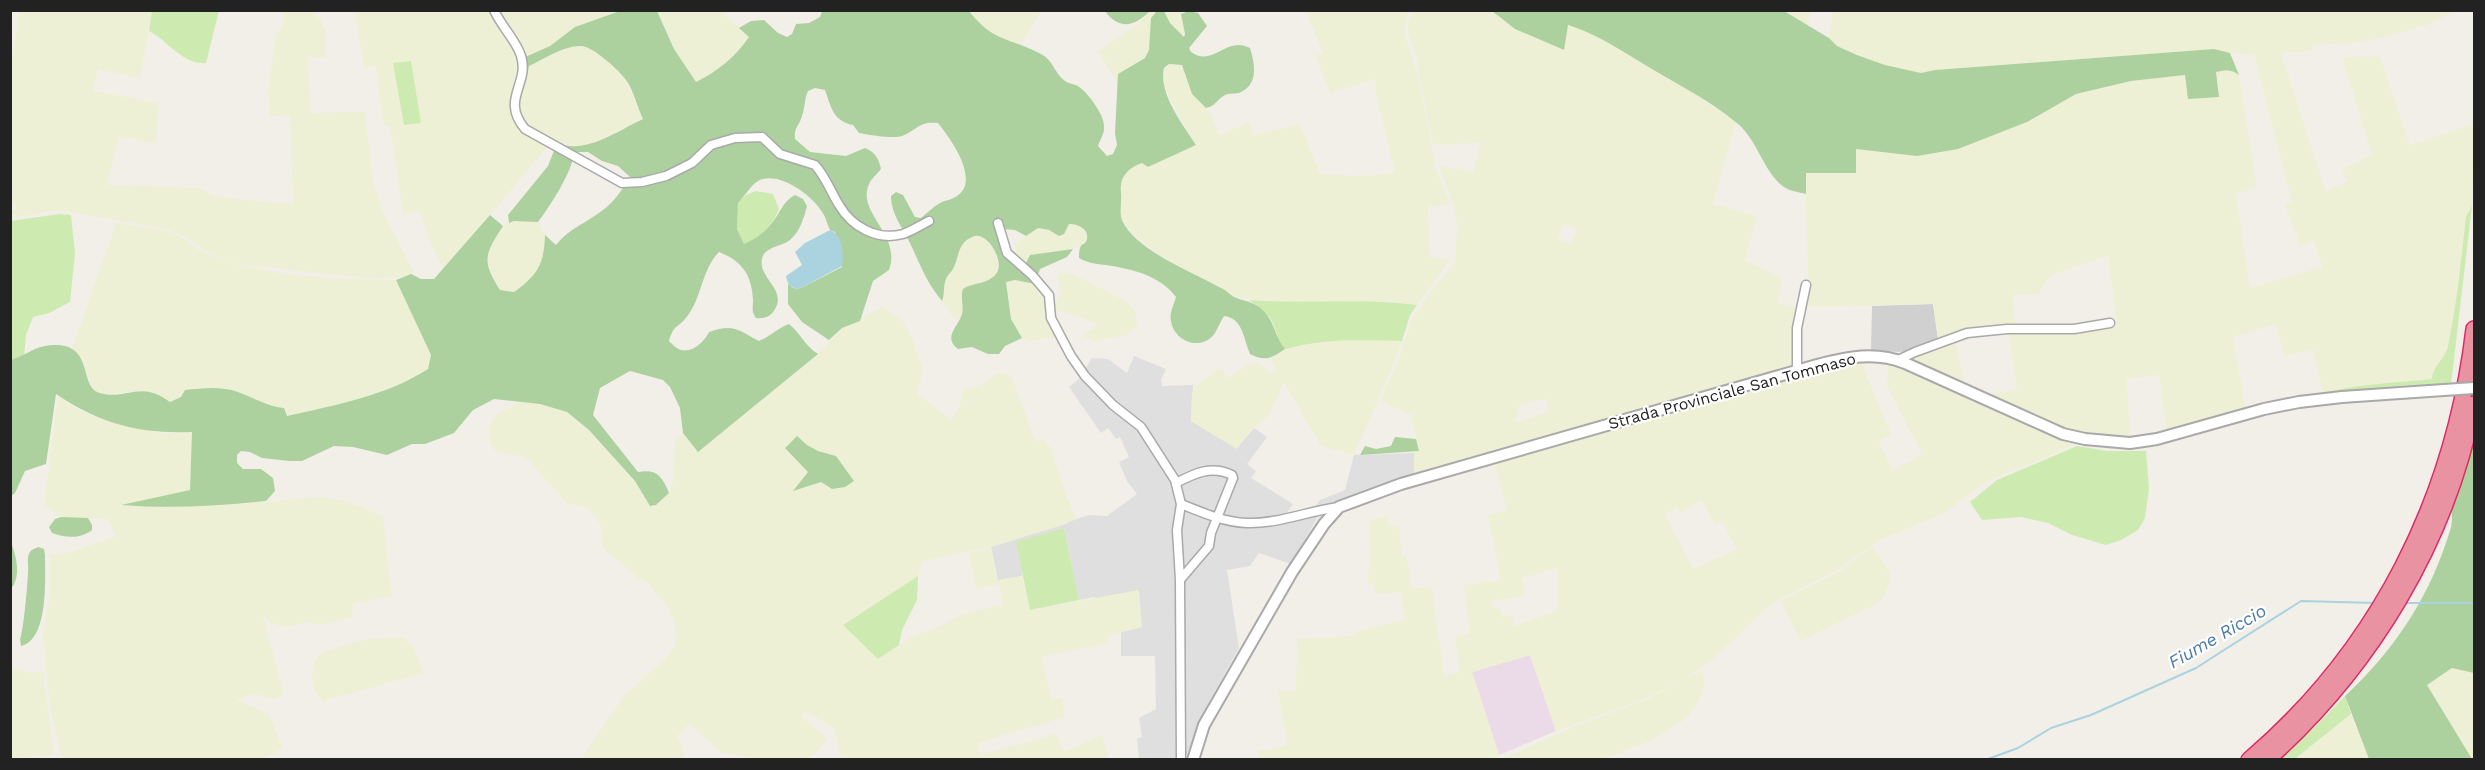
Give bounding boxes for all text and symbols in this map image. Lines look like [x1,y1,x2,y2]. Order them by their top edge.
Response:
street label: Strada Provinciale San Tommaso [1606,349,1858,433]
water label: Fiume Riccio [2164,599,2270,673]

